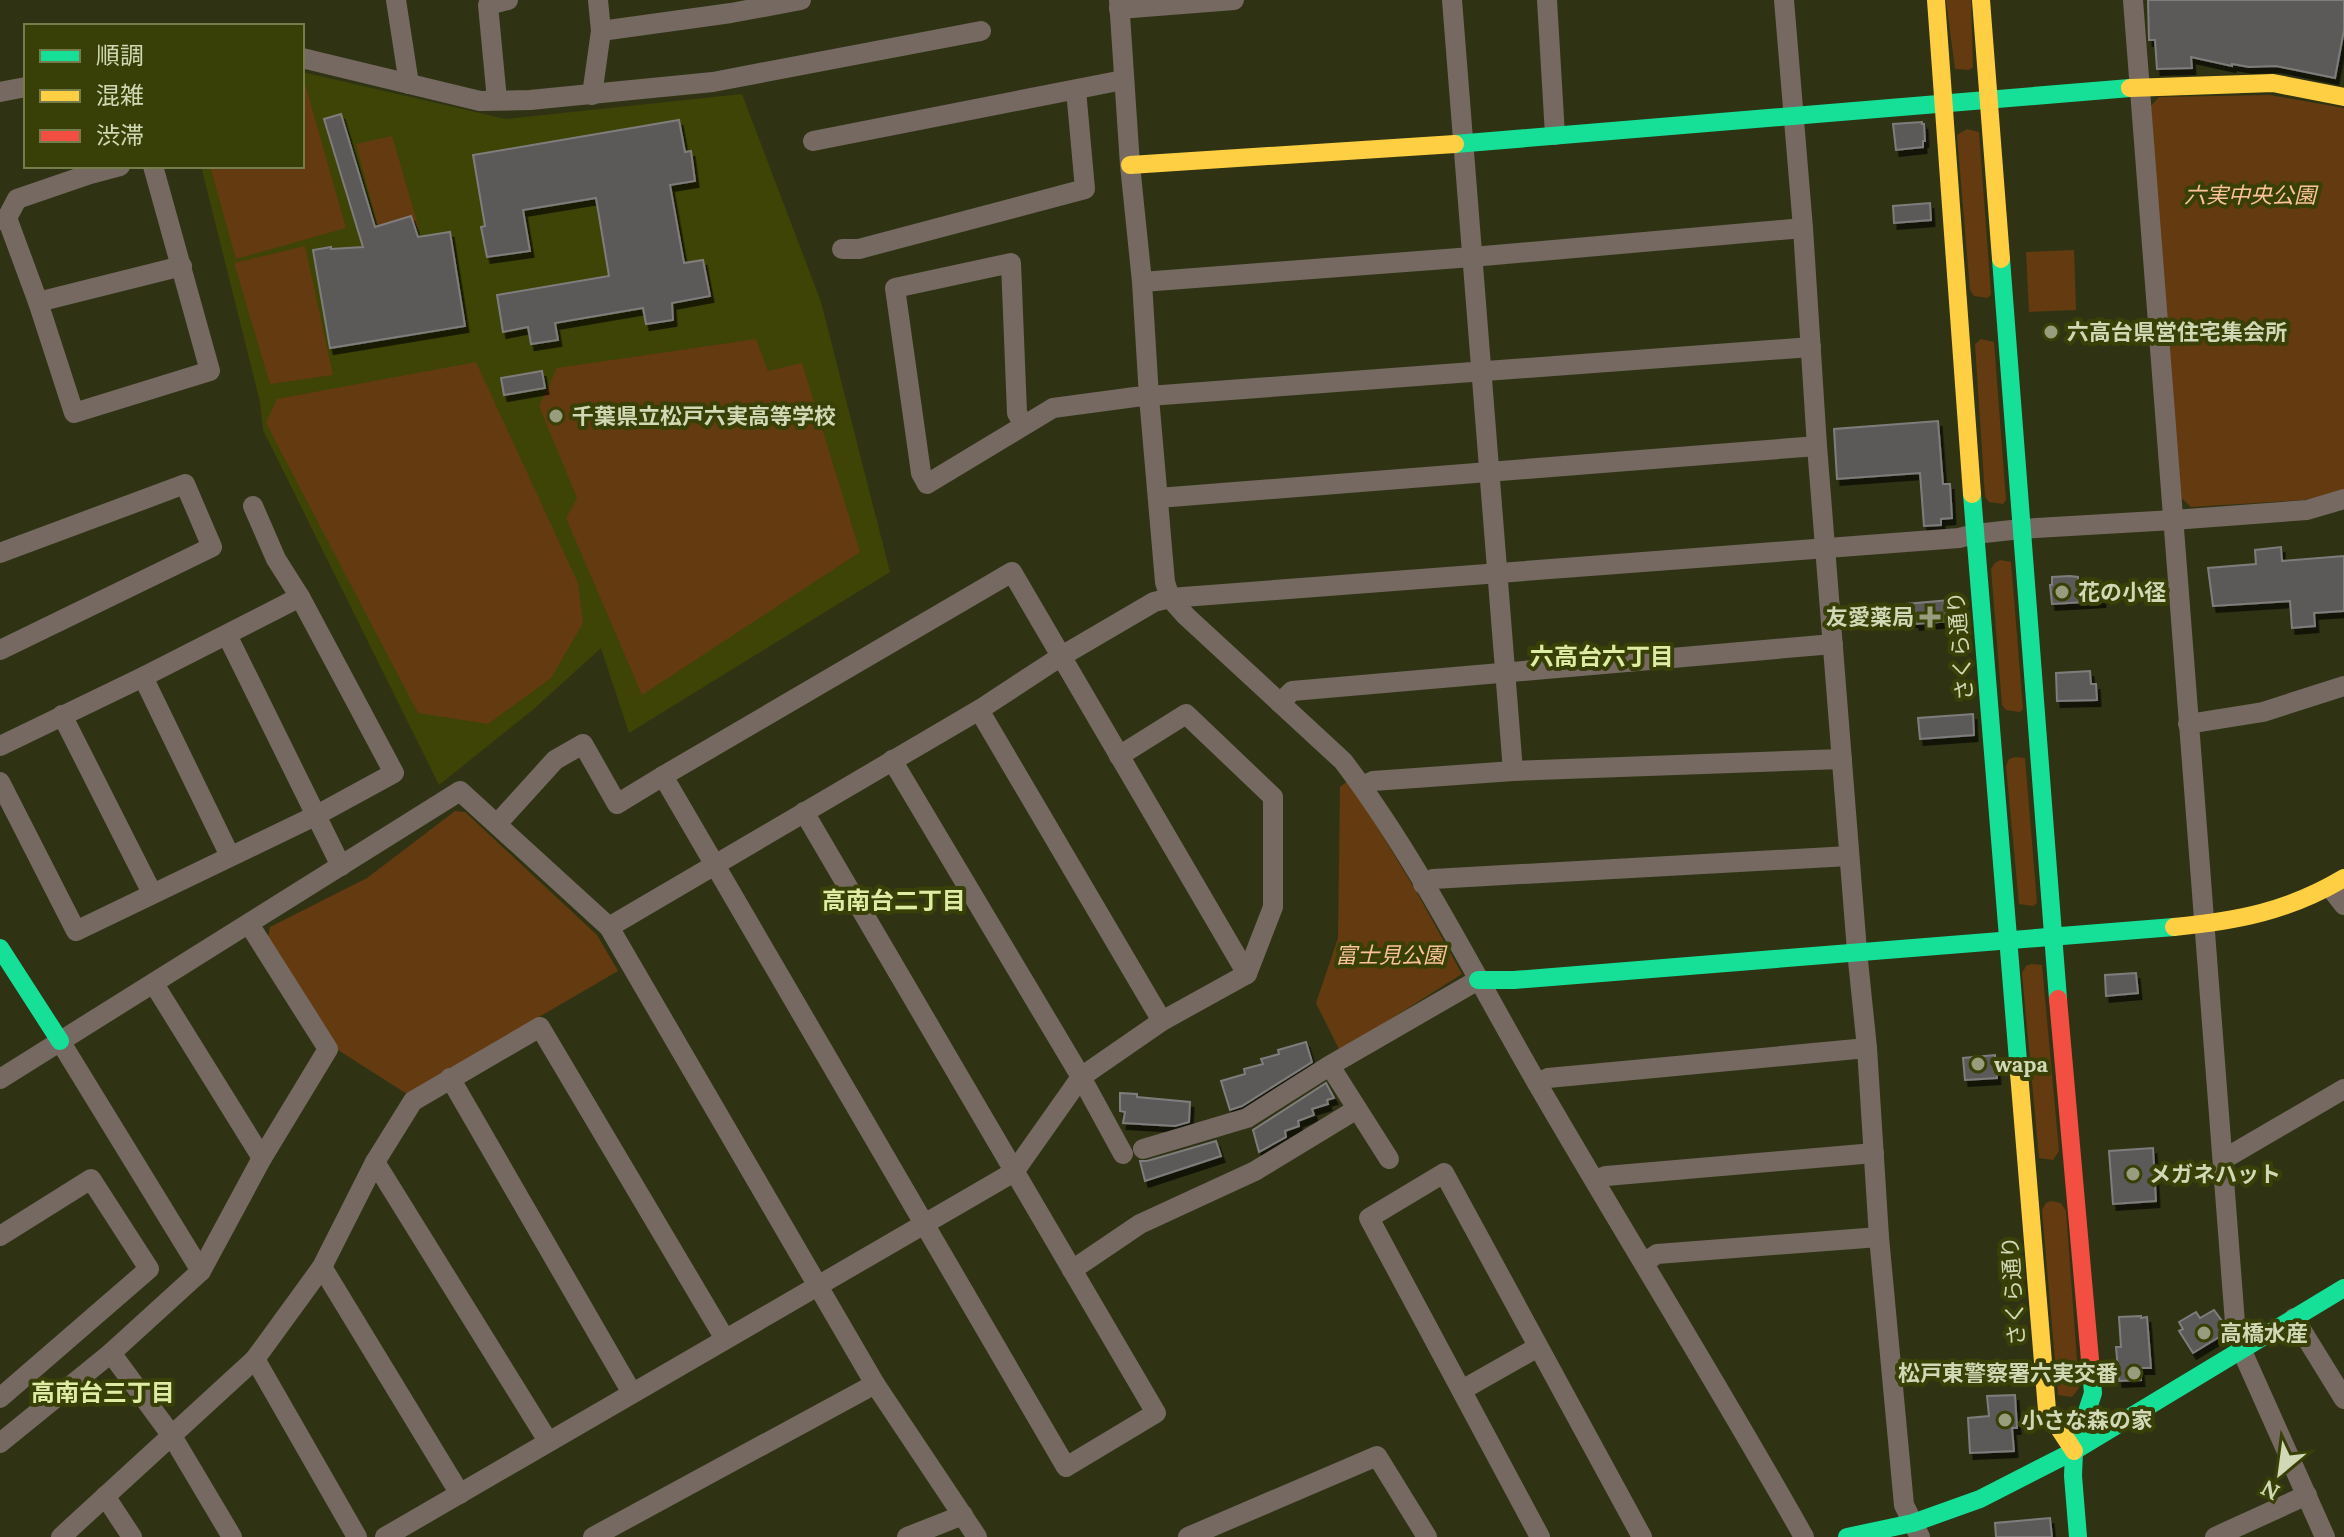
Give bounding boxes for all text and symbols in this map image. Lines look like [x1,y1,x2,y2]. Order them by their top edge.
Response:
legend [24,24,304,168]
text: 順調 [96,40,144,71]
text: 混雑 [96,80,144,111]
text: 渋滞 [96,120,144,151]
park label: 六実中央公園 [2184,181,2319,209]
place label: 六高台県営住宅集会所 [2067,318,2287,346]
marker: 六高台県営住宅集会所 [2042,323,2060,341]
place label: 千葉県立松戸六実高等学校 [572,402,836,430]
marker: 千葉県立松戸六実高等学校 [547,407,565,425]
place label: 花の小径 [2078,578,2166,606]
marker: 花の小径 [2053,583,2071,601]
street label: さくら通り [1941,590,1979,702]
place label: 友愛薬局 [1826,603,1914,631]
marker: 友愛薬局 [1921,608,1939,626]
district label: 六高台六丁目 [1530,641,1674,672]
district label: 高南台二丁目 [822,885,966,916]
park label: 富士見公園 [1335,941,1448,969]
place label: wapa [1994,1050,2049,1078]
marker: wapa [1969,1055,1987,1073]
place label: メガネハット [2149,1160,2281,1188]
marker: メガネハット [2124,1165,2142,1183]
street label: さくら通り [1995,1235,2031,1347]
place label: 高橋水産 [2220,1319,2308,1347]
marker: 高橋水産 [2195,1324,2213,1342]
place label: 松戸東警察署六実交番 [1898,1359,2118,1387]
marker: 松戸東警察署六実交番 [2125,1364,2143,1382]
district label: 高南台三丁目 [31,1377,175,1408]
place label: 小さな森の家 [2021,1406,2153,1434]
marker: 小さな森の家 [1996,1411,2014,1429]
north arrow [2240,1433,2320,1513]
text: N [2256,1474,2285,1507]

